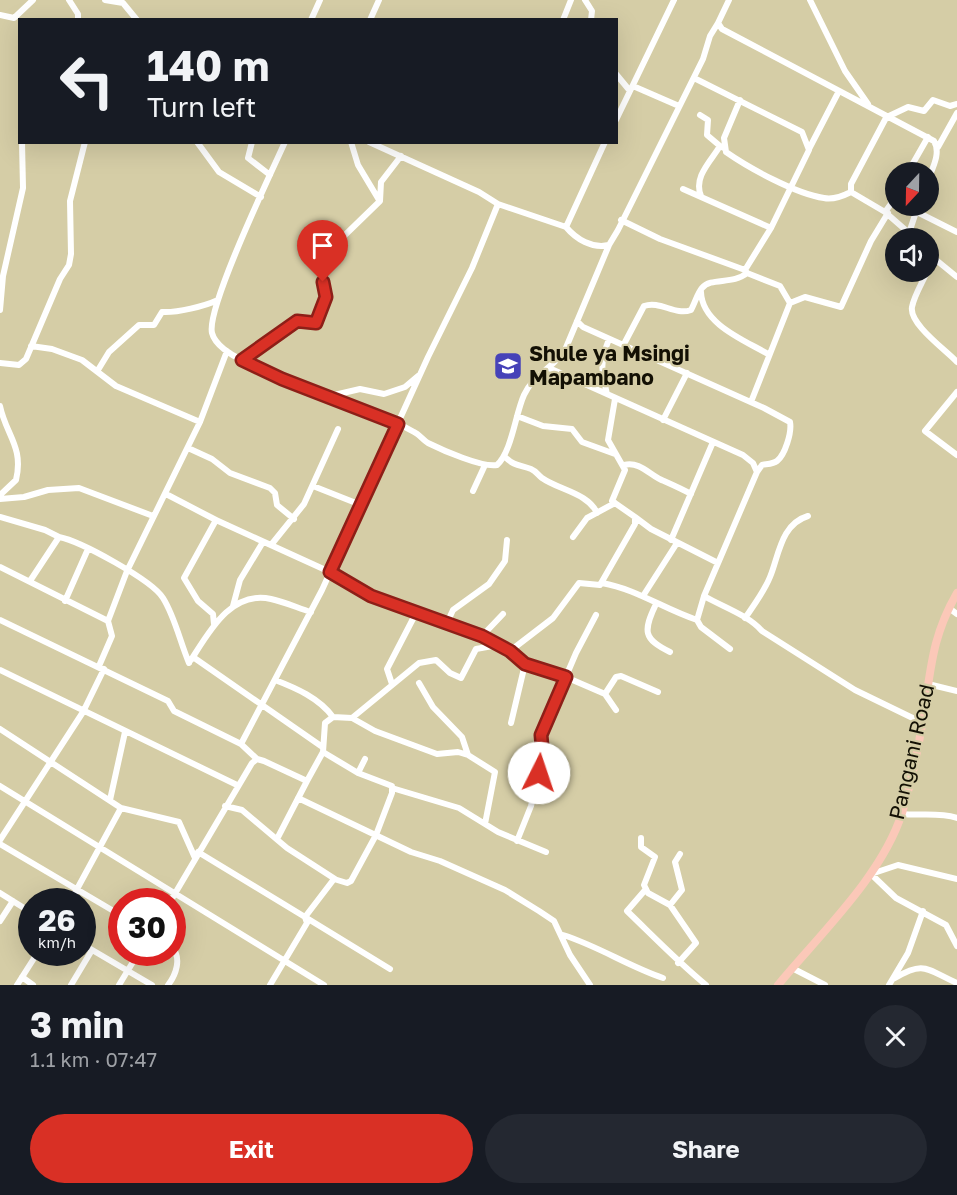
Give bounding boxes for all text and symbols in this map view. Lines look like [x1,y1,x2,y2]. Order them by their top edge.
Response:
text: 140 m [147,40,269,90]
icon: left [48,42,126,120]
text: Turn left [147,91,256,123]
north arrow [885,162,939,216]
map controls [885,162,939,282]
pin [297,220,348,282]
button: sound [885,228,939,282]
icon: arrive [306,229,339,262]
place label: Shule ya Msingi Mapambano [529,340,690,390]
school or university icon: Shule ya Msingi Mapambano [492,350,524,382]
street label: Pangani Road [883,681,939,822]
position arrow [507,741,571,805]
speed limit sign: 30 [108,888,186,966]
text: 26 [38,902,76,938]
text: km/h [38,933,76,951]
text: 3 min [30,1003,124,1046]
button: close [864,1005,927,1068]
text: 1.1 km · 07:47 [30,1047,157,1071]
button: Exit [30,1114,473,1183]
button: Share [485,1114,927,1183]

